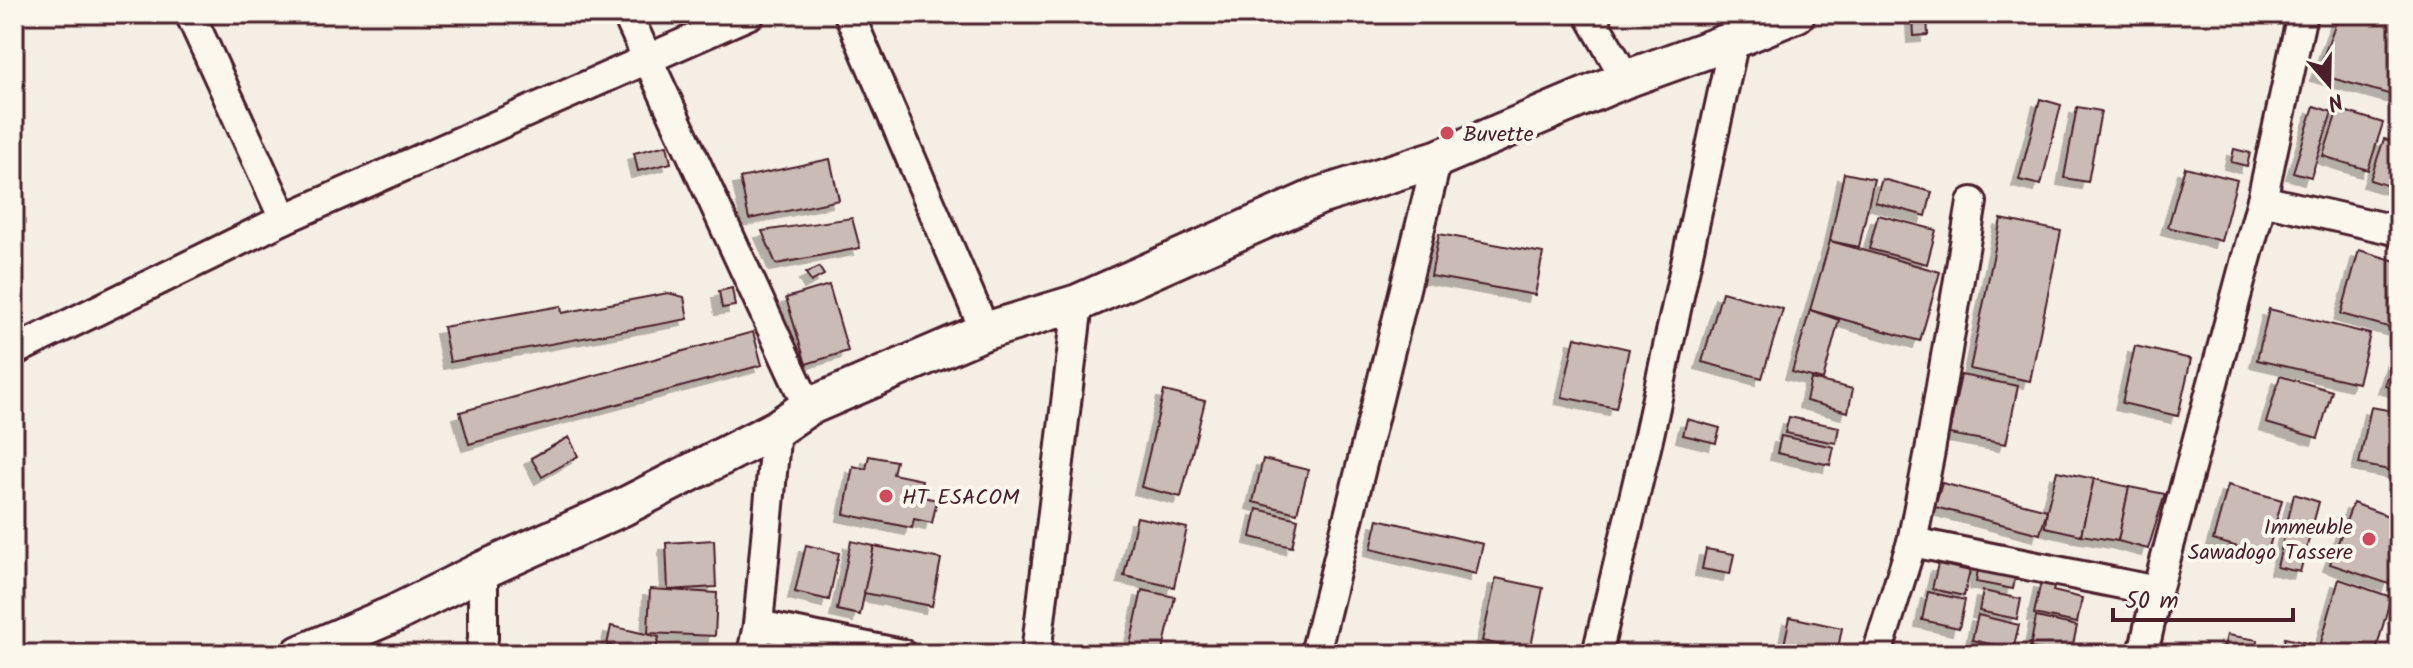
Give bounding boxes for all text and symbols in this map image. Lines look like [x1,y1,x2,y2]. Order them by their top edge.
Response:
north arrow [2289,44,2369,124]
text: N [2322,82,2347,119]
place label: Buvette [1463,118,1534,153]
marker: Buvette [1438,124,1456,142]
place label: HT ESACOM [902,481,1020,516]
marker: HT ESACOM [877,487,895,505]
place label: Immeuble Sawadogo Tassere [2188,511,2353,571]
marker: Immeuble Sawadogo Tassere [2360,530,2378,548]
scale bar [2113,572,2293,622]
text: 50 m [2125,582,2179,621]

